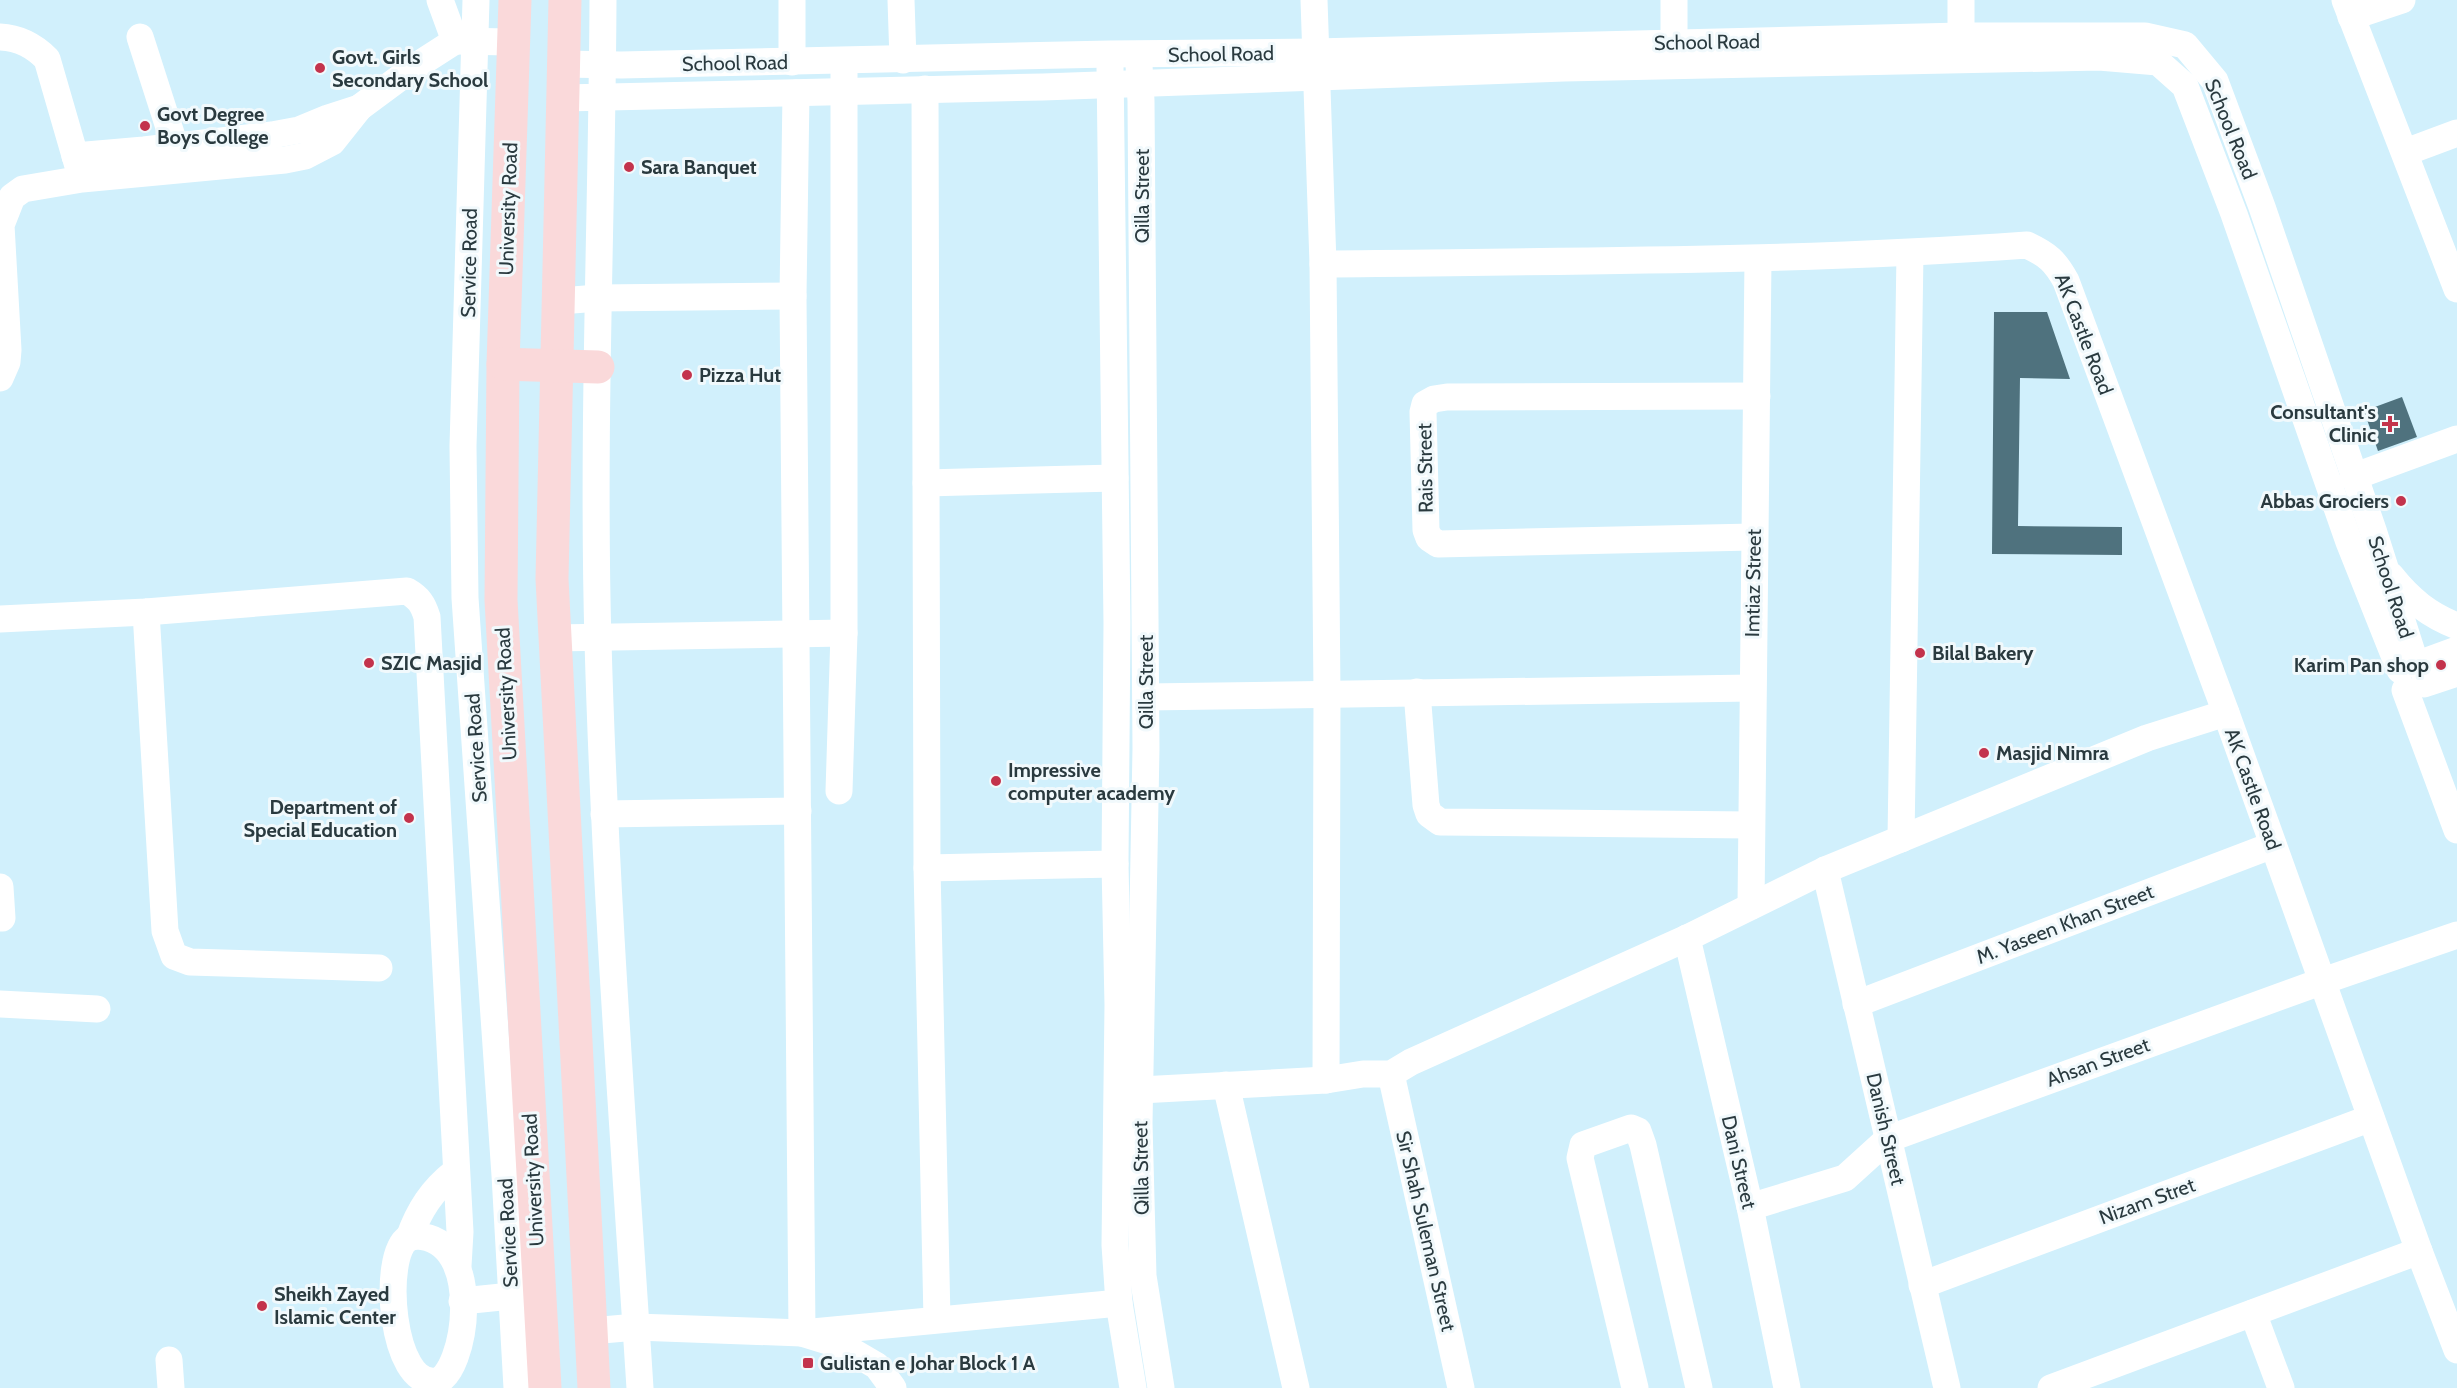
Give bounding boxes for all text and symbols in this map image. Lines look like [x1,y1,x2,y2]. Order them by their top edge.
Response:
street label: School Road [1654,29,1760,55]
street label: School Road [1168,41,1274,67]
place label: Govt. Girls Secondary School [332,45,488,92]
street label: School Road [682,50,788,76]
marker: Govt. Girls Secondary School [313,61,327,75]
street label: School Road [2200,75,2262,183]
place label: Govt Degree Boys College [157,102,269,149]
marker: Govt Degree Boys College [138,119,152,133]
street label: University Road [494,142,522,276]
street label: Qilla Street [1130,149,1154,243]
place label: Sara Banquet [641,155,757,179]
marker: Sara Banquet [622,160,636,174]
street label: Service Road [456,208,482,318]
street label: AK Castle Road [2050,270,2118,398]
place label: Pizza Hut [699,363,781,387]
marker: Pizza Hut [680,368,694,382]
place label: Consultant's Clinic [2270,400,2376,447]
marker: Consultant's Clinic [2381,415,2399,433]
street label: Rais Street [1412,423,1438,513]
place label: Abbas Grociers [2261,489,2389,513]
marker: Abbas Grociers [2394,494,2408,508]
street label: Imtiaz Street [1740,528,1766,637]
street label: School Road [2363,533,2419,641]
street label: University Road [491,627,521,761]
street label: Qilla Street [1134,635,1158,729]
place label: Bilal Bakery [1932,641,2034,665]
marker: Bilal Bakery [1913,646,1927,660]
place label: SZIC Masjid [381,651,482,675]
place label: Karim Pan shop [2294,653,2429,677]
marker: SZIC Masjid [362,656,376,670]
marker: Karim Pan shop [2434,658,2448,672]
street label: Service Road [460,693,492,803]
street label: AK Castle Road [2220,725,2286,853]
place label: Masjid Nimra [1996,741,2109,765]
marker: Masjid Nimra [1977,746,1991,760]
place label: Impressive computer academy [1008,758,1175,805]
marker: Impressive computer academy [989,774,1003,788]
place label: Department of Special Education [244,795,397,842]
marker: Department of Special Education [402,811,416,825]
street label: M. Yaseen Khan Street [1973,879,2157,969]
street label: Ahsan Street [2043,1032,2153,1092]
street label: Danish Street [1861,1071,1911,1188]
street label: University Road [518,1113,548,1247]
street label: Dani Street [1717,1113,1761,1211]
street label: Qilla Street [1128,1120,1154,1215]
street label: Sir Shah Suleman Street [1391,1128,1461,1334]
street label: Nizam Stret [2096,1172,2198,1229]
street label: Service Road [493,1178,523,1288]
place label: Sheikh Zayed Islamic Center [274,1282,396,1329]
marker: Sheikh Zayed Islamic Center [255,1299,269,1313]
place label: Gulistan e Johar Block 1 A [820,1351,1036,1375]
marker: Gulistan e Johar Block 1 A [801,1356,815,1370]

